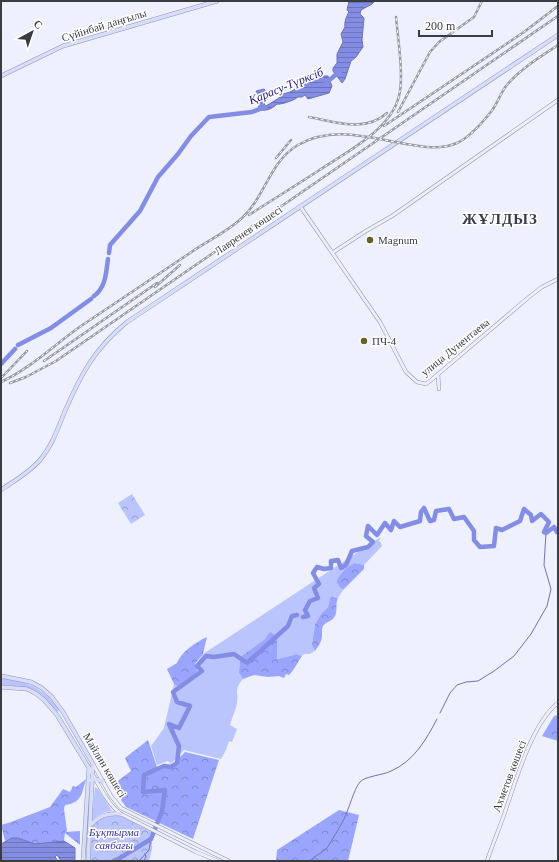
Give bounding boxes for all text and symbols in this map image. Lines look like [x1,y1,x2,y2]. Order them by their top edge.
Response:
street label: Сүйінбай даңғылы [60,6,148,44]
north arrow [12,12,52,52]
scale bar [419,12,492,38]
text: С [32,17,45,32]
text: 200 m [425,19,456,33]
water label: Қарасу-Түрксіб [246,64,326,108]
street label: Лавренев көшесі [212,203,284,257]
district label: ЖҰЛДЫЗ [462,211,538,227]
place label: Magnum [378,234,418,246]
marker: Magnum [365,235,375,245]
street label: улица Дунентаева [418,316,492,378]
place label: ПЧ-4 [372,335,397,347]
marker: ПЧ-4 [359,336,369,346]
street label: Майлин көшесі [81,731,129,799]
street label: Ахметов көшесі [490,738,528,814]
park label: Бұқтырма саябағы [88,826,139,851]

